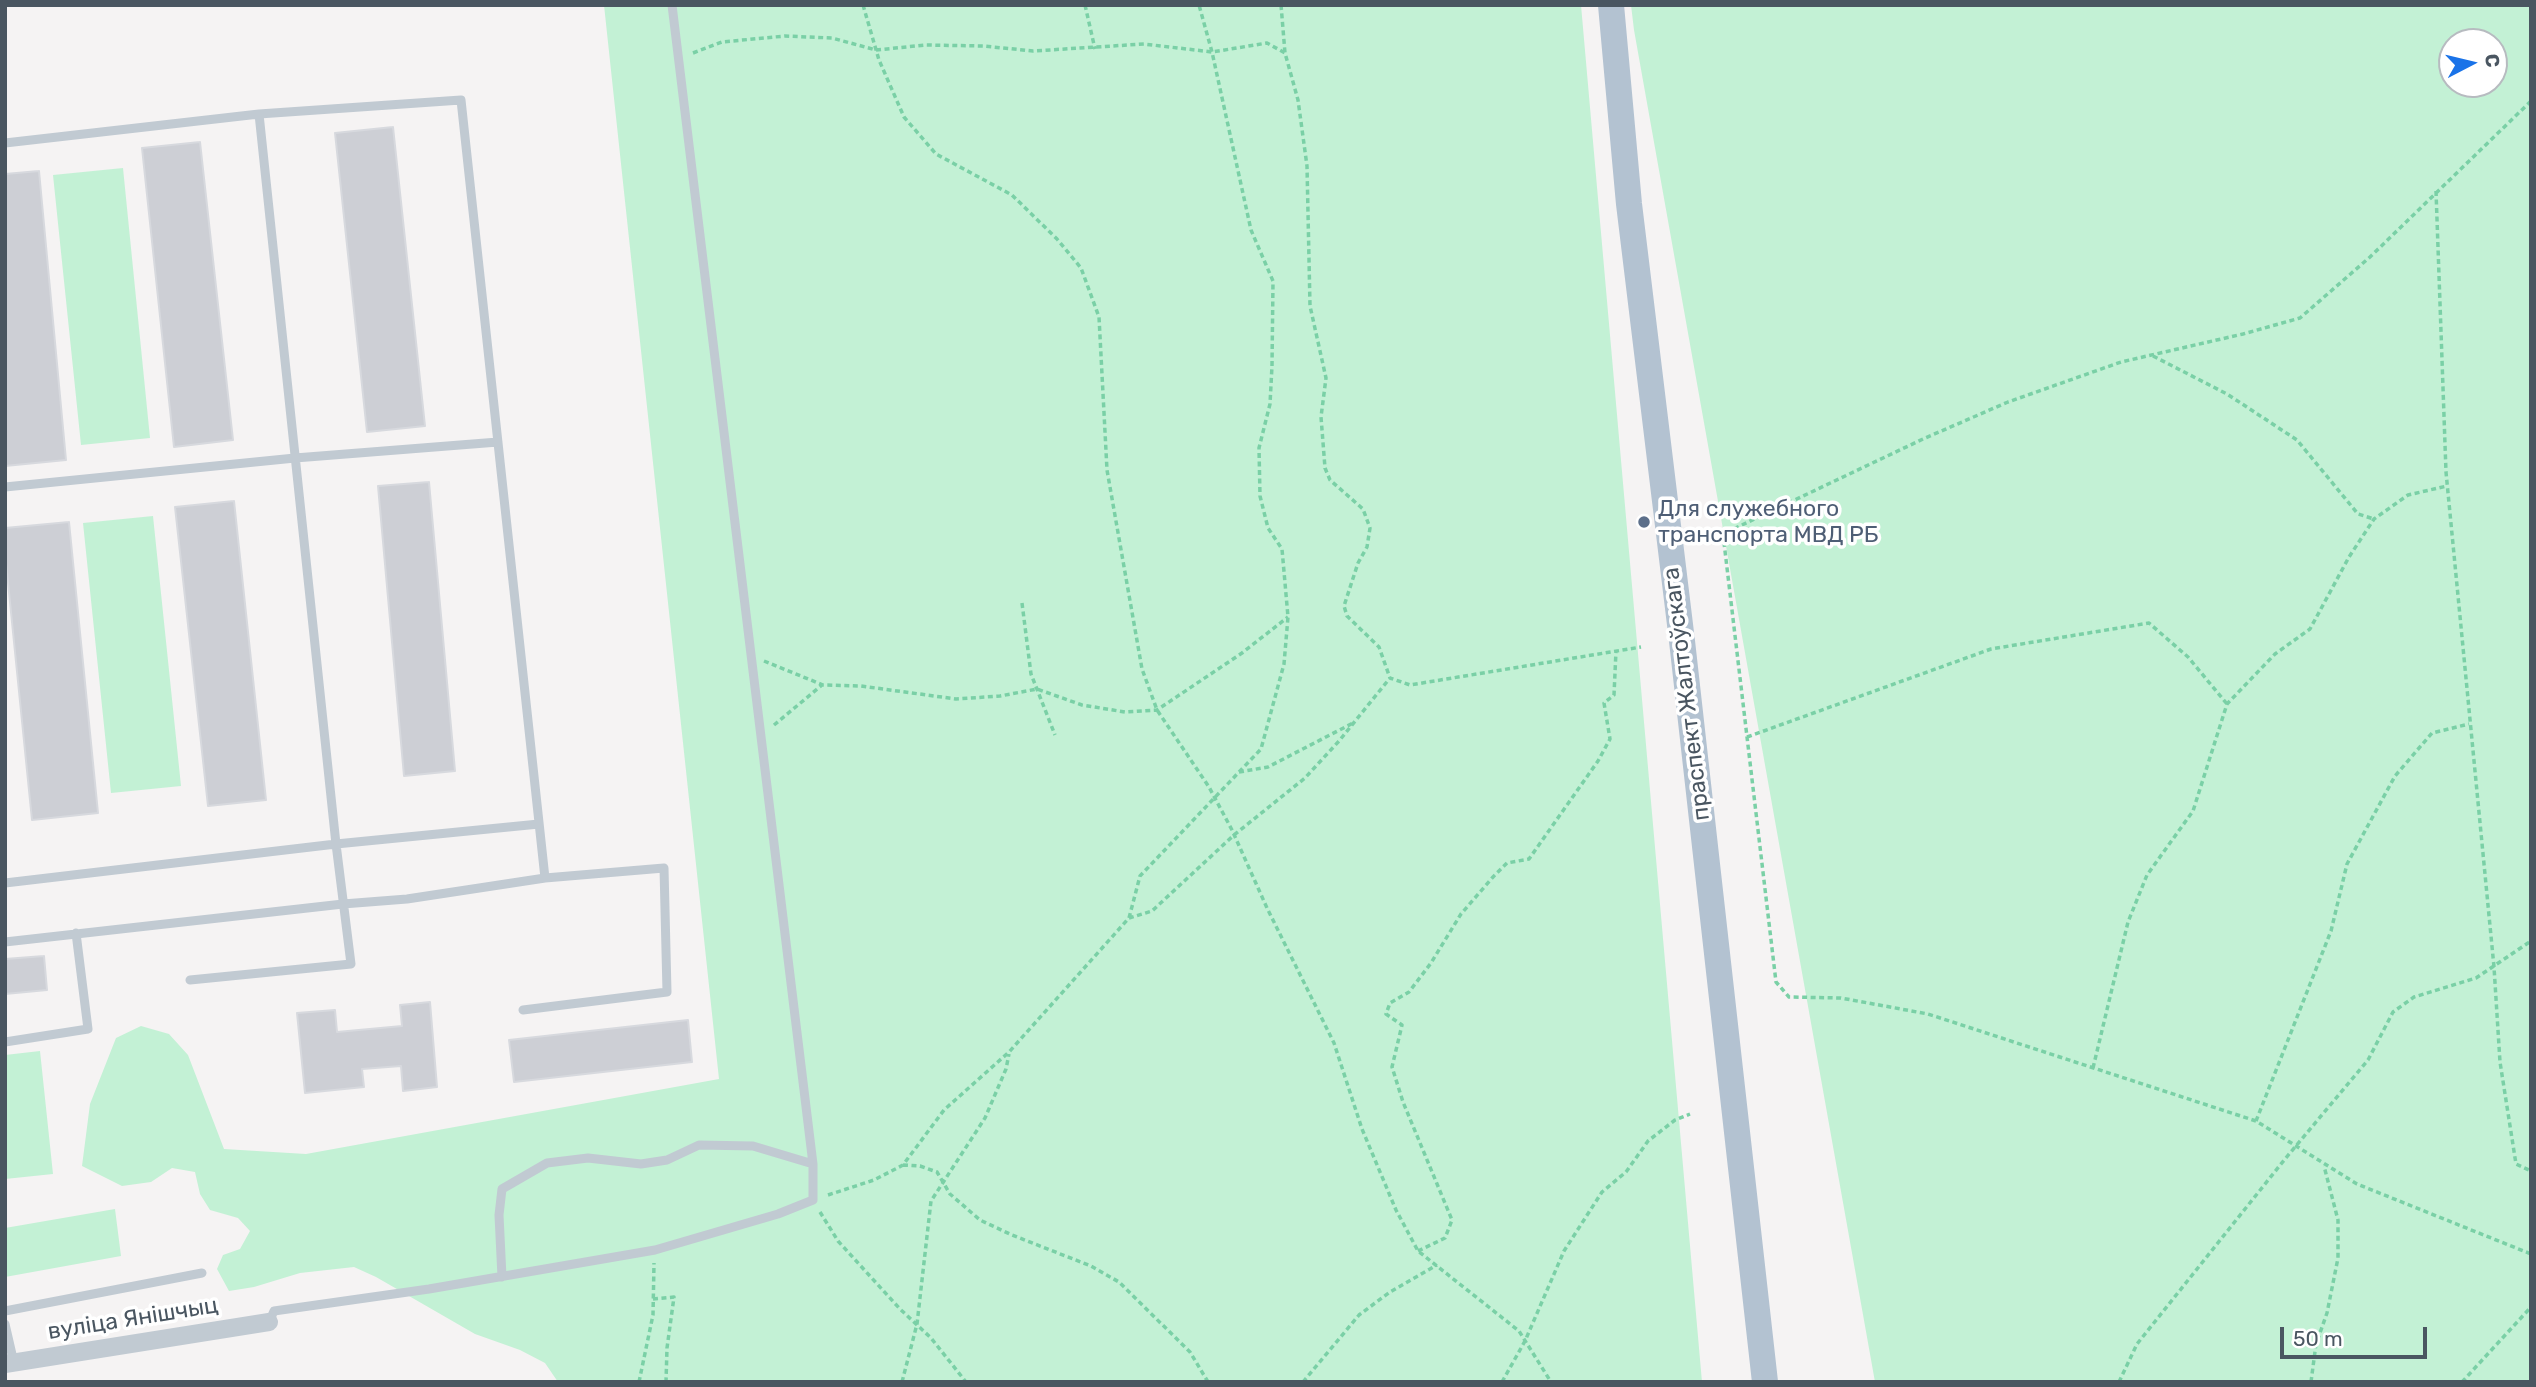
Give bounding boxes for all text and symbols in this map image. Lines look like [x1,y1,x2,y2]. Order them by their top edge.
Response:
north arrow [2438,28,2508,98]
text: С [2480,53,2505,69]
place label: Для служебного транспорта МВД РБ [1658,495,1879,549]
marker: Для служебного транспорта МВД РБ [1636,514,1652,530]
street label: праспект Жалтоўскага [1658,566,1716,822]
street label: вуліца Янішчыц [46,1292,220,1346]
scale bar [2284,1314,2431,1358]
text: 50 m [2293,1326,2343,1351]

